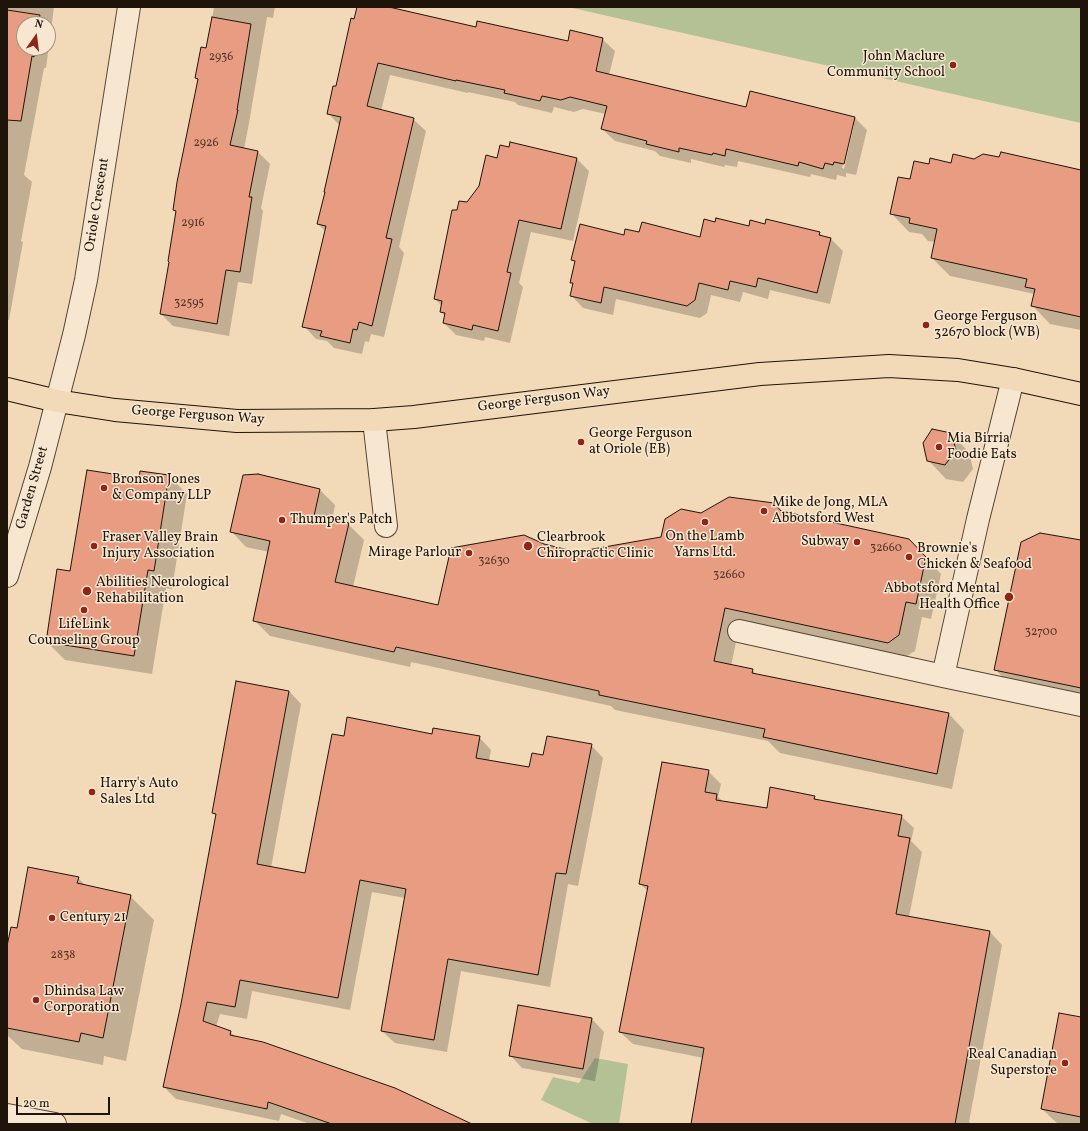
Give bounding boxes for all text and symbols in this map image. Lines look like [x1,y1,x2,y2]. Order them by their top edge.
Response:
north arrow [16,16,56,56]
text: N [33,17,44,33]
place label: John Maclure Community School [827,49,945,82]
house number: 2936 [209,51,233,65]
marker: John Maclure Community School [948,60,958,70]
house number: 2926 [193,137,219,151]
street label: Oriole Crescent [82,157,114,253]
house number: 2916 [181,217,205,231]
house number: 32595 [174,297,204,311]
place label: George Ferguson 32670 block (WB) [934,309,1040,342]
marker: George Ferguson 32670 block (WB) [921,320,931,330]
street label: George Ferguson Way [477,384,611,416]
street label: George Ferguson Way [131,403,265,429]
place label: George Ferguson at Oriole (EB) [589,426,692,458]
place label: Mia Birria Foodie Eats [947,431,1017,464]
marker: George Ferguson at Oriole (EB) [576,437,586,447]
marker: Mia Birria Foodie Eats [934,442,944,452]
street label: Garden Street [13,445,53,531]
place label: Bronson Jones & Company LLP [112,472,211,504]
marker: Bronson Jones & Company LLP [99,483,109,493]
place label: Mike de Jong, MLA Abbotsford West [772,495,888,528]
marker: Mike de Jong, MLA Abbotsford West [759,506,769,516]
place label: Thumper's Patch [290,512,393,528]
marker: Thumper's Patch [277,515,287,525]
marker: On the Lamb Yarns Ltd. [700,517,710,527]
place label: On the Lamb Yarns Ltd. [666,529,744,562]
place label: Fraser Valley Brain Injury Association [102,530,218,562]
place label: Clearbrook Chiropractic Clinic [537,530,654,562]
place label: Subway [801,534,849,550]
marker: Subway [852,537,862,547]
marker: Clearbrook Chiropractic Clinic [522,540,534,552]
marker: Fraser Valley Brain Injury Association [89,541,99,551]
place label: Brownie's Chicken & Seafood [917,541,1032,574]
house number: 32660 [870,542,902,556]
place label: Mirage Parlour [368,545,461,561]
marker: Mirage Parlour [464,548,474,558]
marker: Brownie's Chicken & Seafood [904,552,914,562]
house number: 32630 [478,555,510,569]
house number: 32660 [713,569,745,583]
place label: Abilities Neurological Rehabilitation [96,575,229,608]
place label: Abbotsford Mental Health Office [884,581,1000,614]
marker: Abilities Neurological Rehabilitation [81,585,93,597]
marker: Abbotsford Mental Health Office [1003,591,1015,603]
marker: LifeLink Counseling Group [79,605,89,615]
place label: LifeLink Counseling Group [28,617,140,650]
house number: 32700 [1025,626,1057,640]
place label: Harry's Auto Sales Ltd [100,776,178,808]
marker: Harry's Auto Sales Ltd [87,787,97,797]
place label: Century 21 [60,910,126,926]
marker: Century 21 [47,913,57,923]
house number: 2838 [51,949,75,963]
place label: Dhindsa Law Corporation [44,984,124,1016]
marker: Dhindsa Law Corporation [31,995,41,1005]
place label: Real Canadian Superstore [968,1047,1057,1080]
marker: Real Canadian Superstore [1060,1058,1070,1068]
scale bar [18,1089,112,1115]
text: 20 m [23,1096,50,1112]

